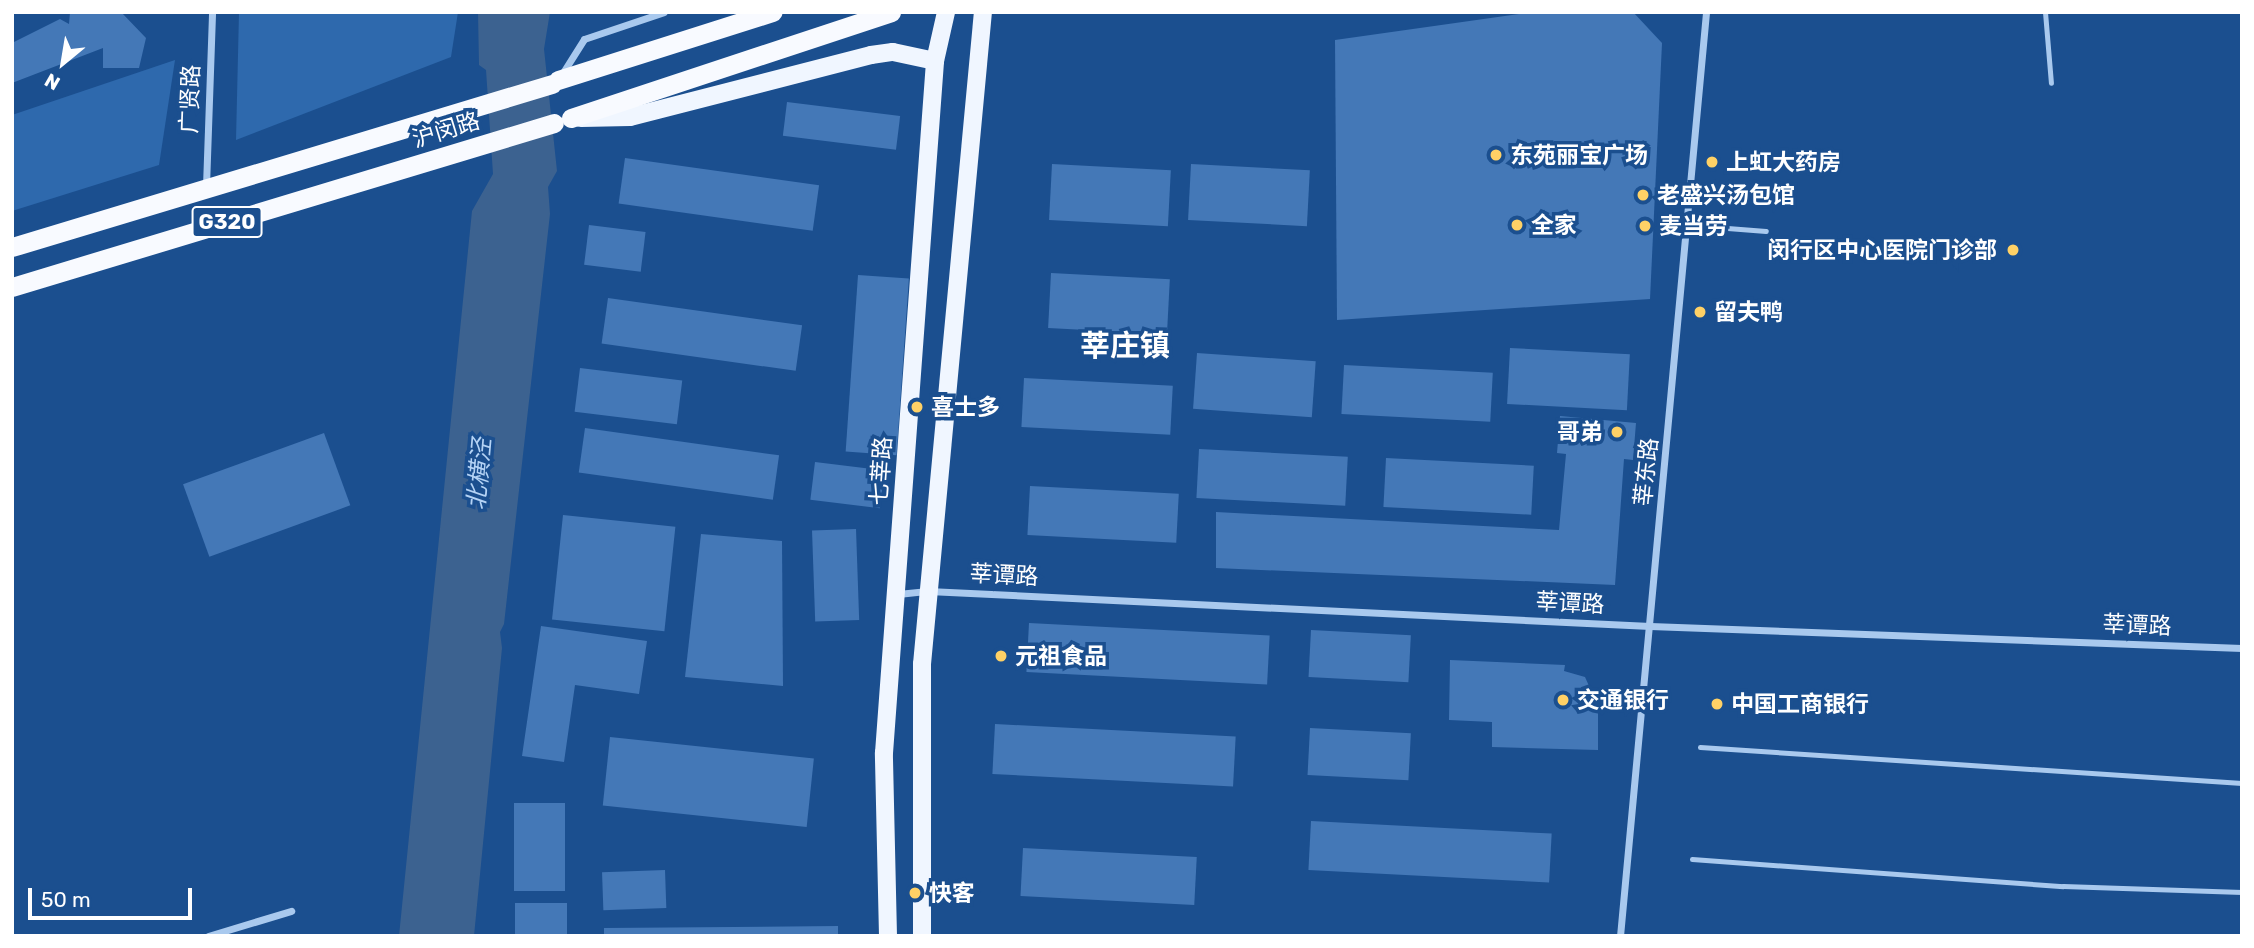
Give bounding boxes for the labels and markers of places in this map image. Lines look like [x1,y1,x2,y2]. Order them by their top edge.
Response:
place label: 东苑丽宝广场 [1510,141,1648,169]
marker: 东苑丽宝广场 [1488,147,1504,163]
place label: 上虹大药房 [1726,148,1841,176]
marker: 上虹大药房 [1704,154,1720,170]
place label: 老盛兴汤包馆 [1657,181,1795,209]
marker: 老盛兴汤包馆 [1635,187,1651,203]
place label: 全家 [1531,211,1577,239]
place label: 麦当劳 [1659,212,1728,240]
marker: 全家 [1509,217,1525,233]
marker: 麦当劳 [1637,218,1653,234]
place label: 闵行区中心医院门诊部 [1767,236,1997,264]
marker: 闵行区中心医院门诊部 [2003,240,2023,260]
place label: 留夫鸭 [1714,298,1783,326]
marker: 留夫鸭 [1692,304,1708,320]
place label: 喜士多 [931,393,1000,421]
marker: 喜士多 [909,399,925,415]
place label: 哥弟 [1557,418,1603,446]
marker: 哥弟 [1609,424,1625,440]
place label: 元祖食品 [1015,642,1107,670]
marker: 元祖食品 [993,648,1009,664]
place label: 交通银行 [1577,686,1669,714]
place label: 中国工商银行 [1731,690,1869,718]
marker: 交通银行 [1555,692,1571,708]
marker: 中国工商银行 [1709,696,1725,712]
place label: 快客 [929,879,975,907]
marker: 快客 [907,885,923,901]

